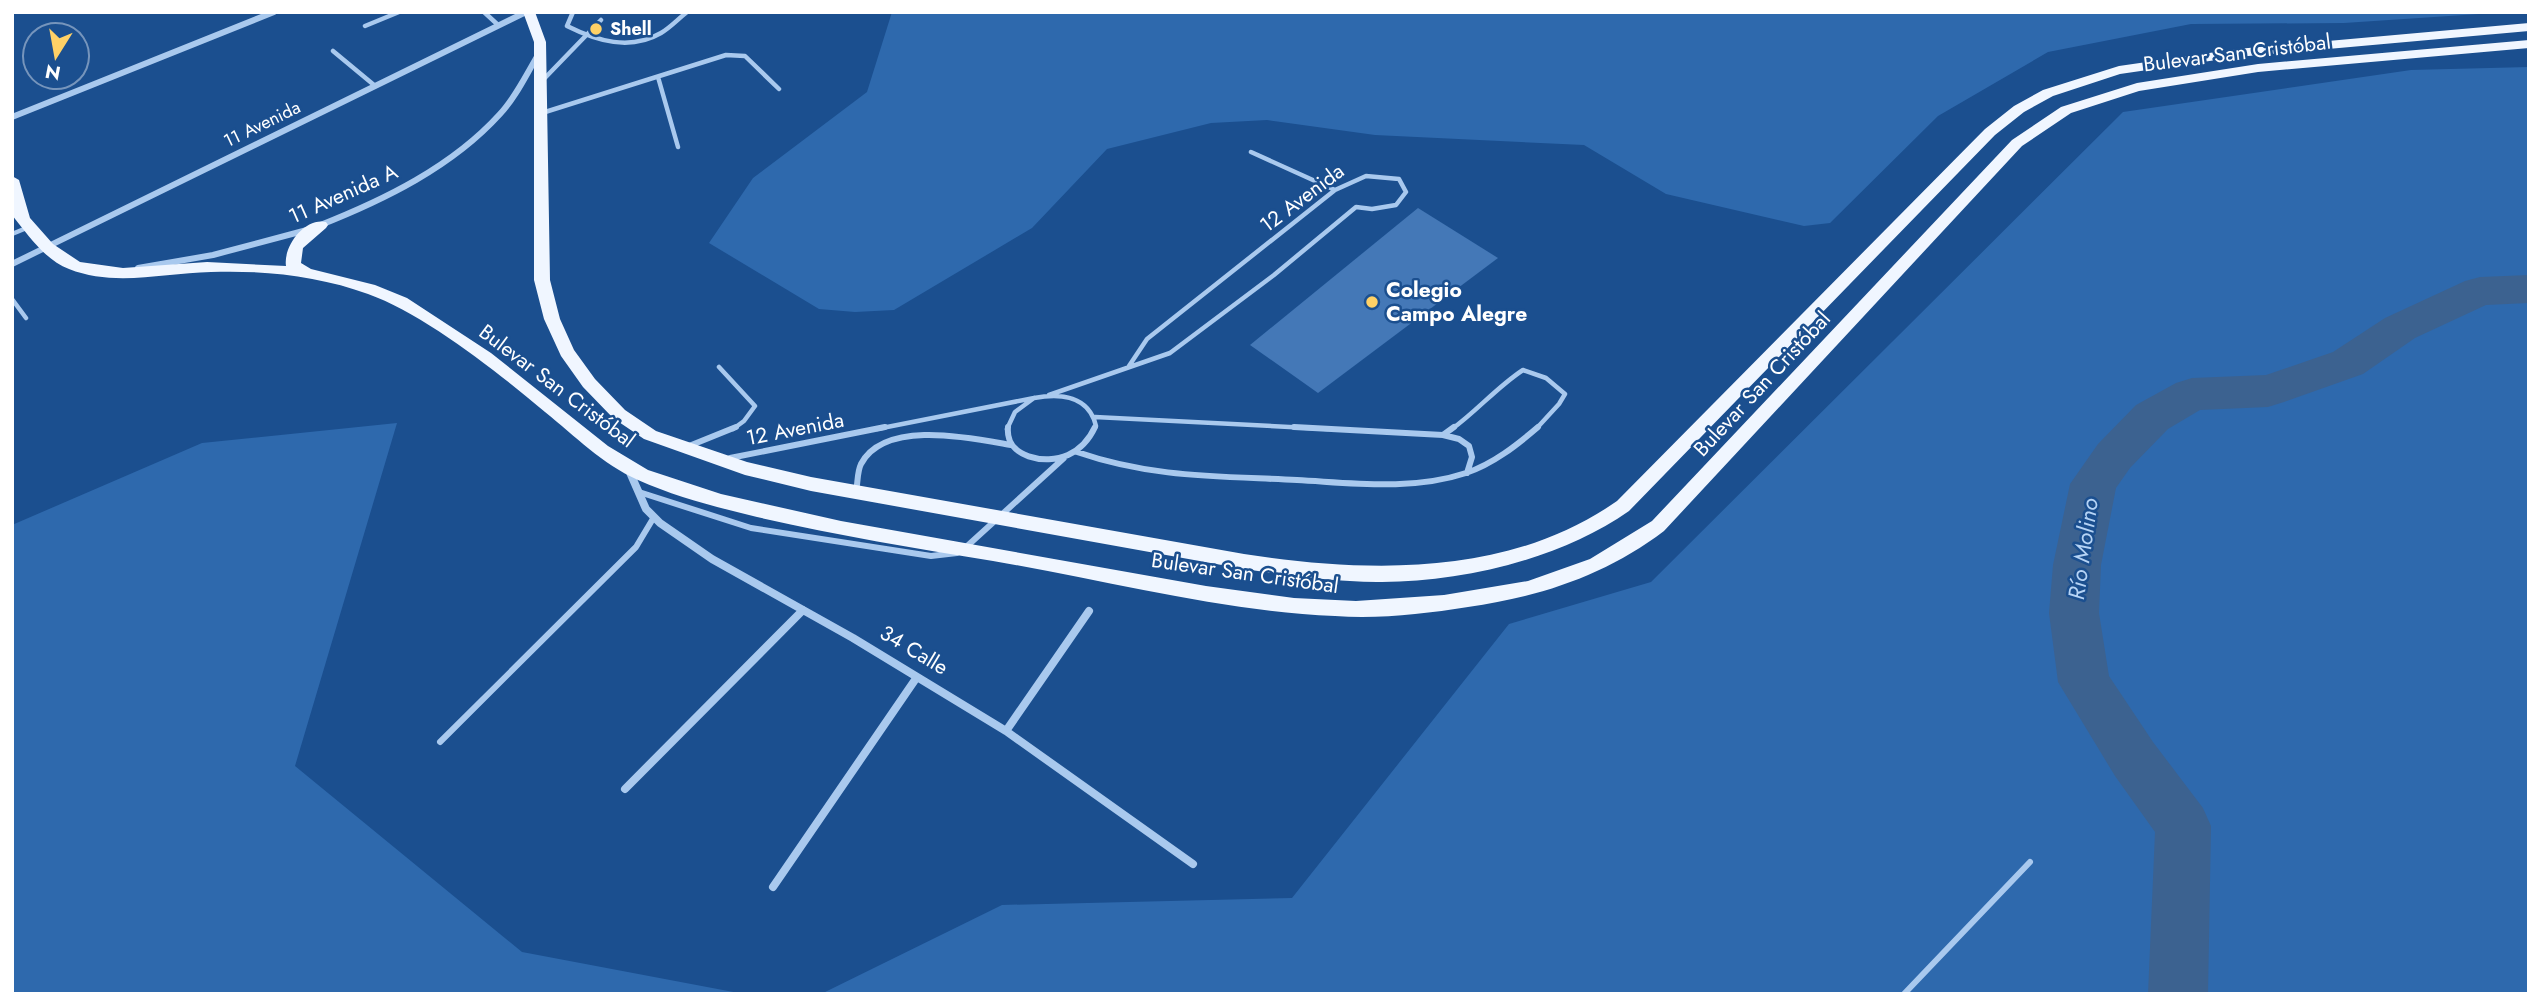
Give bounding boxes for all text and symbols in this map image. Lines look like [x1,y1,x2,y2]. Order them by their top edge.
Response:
place label: Shell [610,16,652,42]
north arrow [21,21,91,91]
marker: Shell [588,21,604,37]
street label: Bulevar San Cristóbal [2141,27,2333,79]
text: N [43,58,63,87]
street label: 11 Avenida [219,94,305,154]
street label: 12 Avenida [1254,156,1350,240]
street label: 11 Avenida A [284,157,402,231]
place label: Colegio Campo Alegre [1386,275,1527,329]
marker: Colegio Campo Alegre [1364,294,1380,310]
street label: Bulevar San Cristóbal [1687,305,1837,463]
street label: Bulevar San Cristóbal [473,317,641,455]
street label: 12 Avenida [744,405,846,453]
water label: Río Molino [2059,495,2107,602]
street label: Bulevar San Cristóbal [1149,545,1341,601]
street label: 34 Calle [874,618,954,682]

